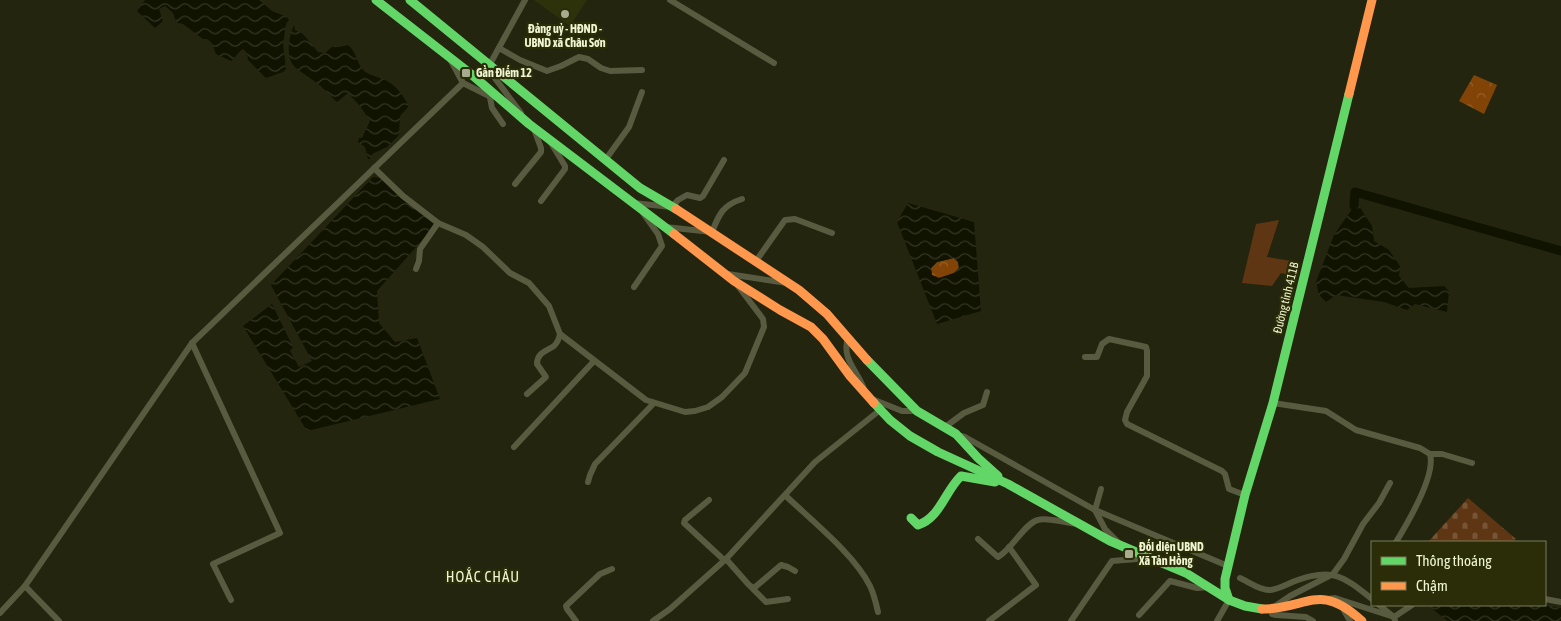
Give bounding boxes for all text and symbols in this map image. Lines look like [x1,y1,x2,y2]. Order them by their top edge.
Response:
marker: Đảng uỷ - HĐND - UBND xã Châu Sơn [559,8,571,20]
place label: Đảng uỷ - HĐND - UBND xã Châu Sơn [524,22,606,50]
place label: Gần Điếm 12 [476,65,532,80]
marker: Gần Điếm 12 [460,67,472,79]
street label: Đường tỉnh 411B [1270,261,1302,335]
place label: Đối diện UBND Xã Tản Hồng [1138,539,1204,568]
legend [1371,541,1546,606]
marker: Đối diện UBND Xã Tản Hồng [1123,548,1135,560]
text: Thông thoáng [1416,552,1492,569]
district label: HOẮC CHÂU [446,567,520,585]
text: Chậm [1416,577,1448,594]

